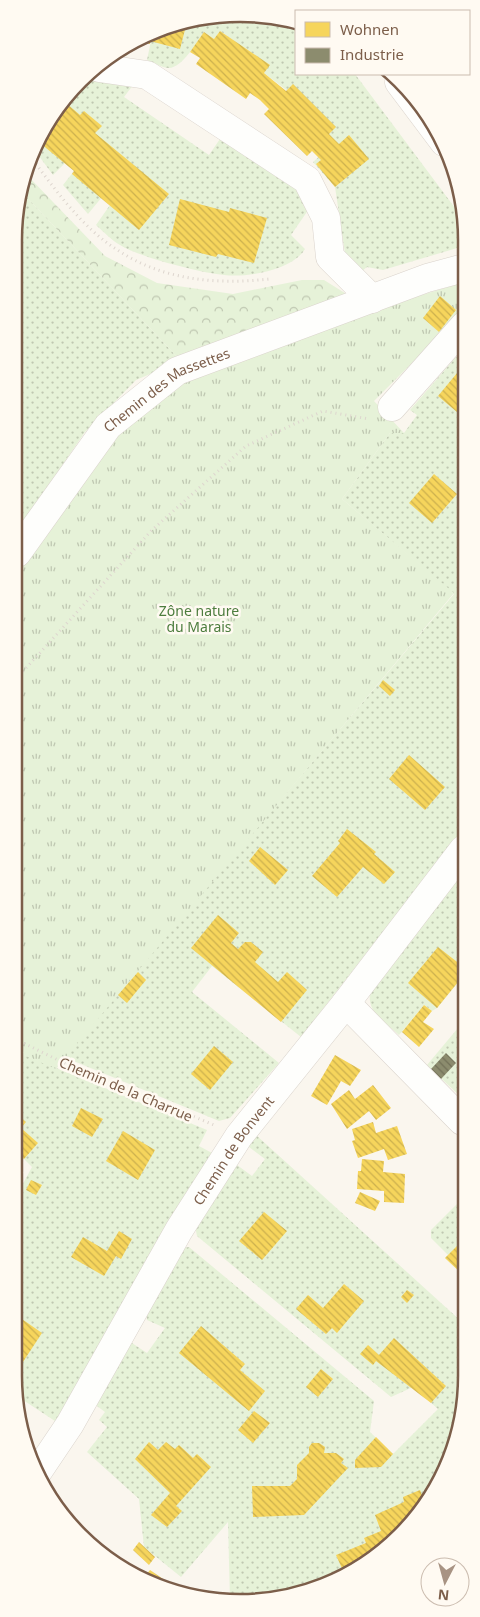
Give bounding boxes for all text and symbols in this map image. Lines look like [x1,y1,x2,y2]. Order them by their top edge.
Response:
legend [295,10,470,75]
text: Wohnen [340,19,399,39]
text: Industrie [340,44,404,64]
street label: Chemin des Massettes [99,343,233,436]
park label: Zône nature du Marais [159,601,239,636]
street label: Chemin de la Charrue [56,1052,196,1126]
street label: Chemin de Bonvent [188,1091,278,1208]
north arrow [420,1557,470,1607]
text: N [437,1585,450,1605]

